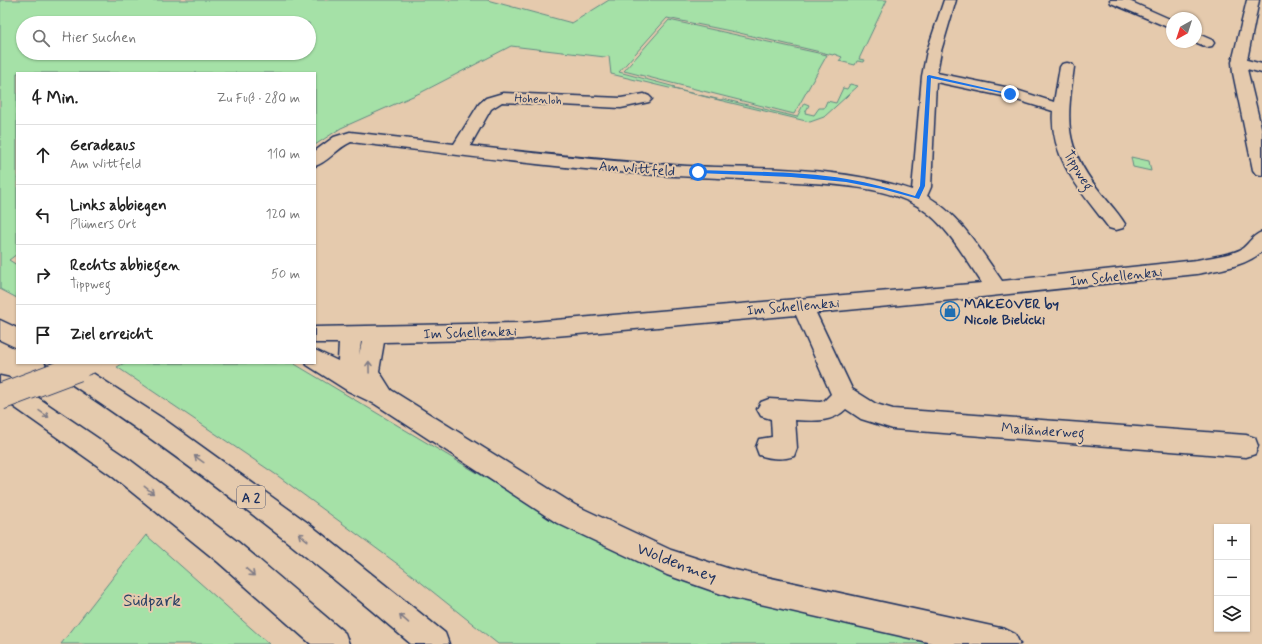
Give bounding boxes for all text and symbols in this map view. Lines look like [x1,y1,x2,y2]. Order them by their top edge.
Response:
north arrow [1166,12,1202,48]
search box [16,16,316,60]
icon: search [30,27,52,49]
text: Hier suchen [62,28,136,48]
route end [1001,85,1019,103]
text: 4 Min. [32,87,78,109]
text: Zu Fuß · 280 m [217,90,300,107]
street label: Hohenloh [514,91,562,109]
text: Geradeaus [70,136,135,156]
icon: ahead [32,144,54,166]
text: 110 m [267,146,300,163]
street label: Tippweg [1057,147,1097,195]
text: Am Wittfeld [70,156,141,173]
street label: Am Wittfeld [598,157,676,181]
route start [689,163,707,181]
text: Links abbiegen [70,196,167,216]
icon: left [32,204,54,226]
text: 120 m [266,206,300,223]
text: Plümers Ort [70,216,136,233]
text: Rechts abbiegen [70,256,180,276]
street label: Im Schellenkai [1069,263,1163,291]
icon: right [32,264,54,286]
text: 50 m [271,266,300,283]
text: Tippweg [70,276,111,293]
street label: Im Schellenkai [746,294,840,320]
place label: MAKEOVER by Nicole Bielicki [964,295,1059,329]
shop icon: MAKEOVER by Nicole Bielicki [939,300,961,322]
street label: Im Schellenkai [423,322,517,344]
icon: arrive [32,324,54,346]
text: Ziel erreicht [70,325,153,345]
one-way arrow [365,361,373,374]
one-way arrow [38,410,49,418]
street label: Mailänderweg [1001,419,1085,445]
one-way arrow [194,455,205,463]
one-way arrow [143,486,154,495]
road number: A 2 [237,486,265,508]
map controls [1214,524,1250,632]
button: + [1214,524,1250,560]
one-way arrow [297,533,308,542]
street label: Woldenmey [633,538,720,588]
button: − [1214,560,1250,596]
one-way arrow [245,567,255,576]
park label: Südpark [123,590,181,612]
button: layers [1214,596,1250,632]
one-way arrow [399,614,410,623]

